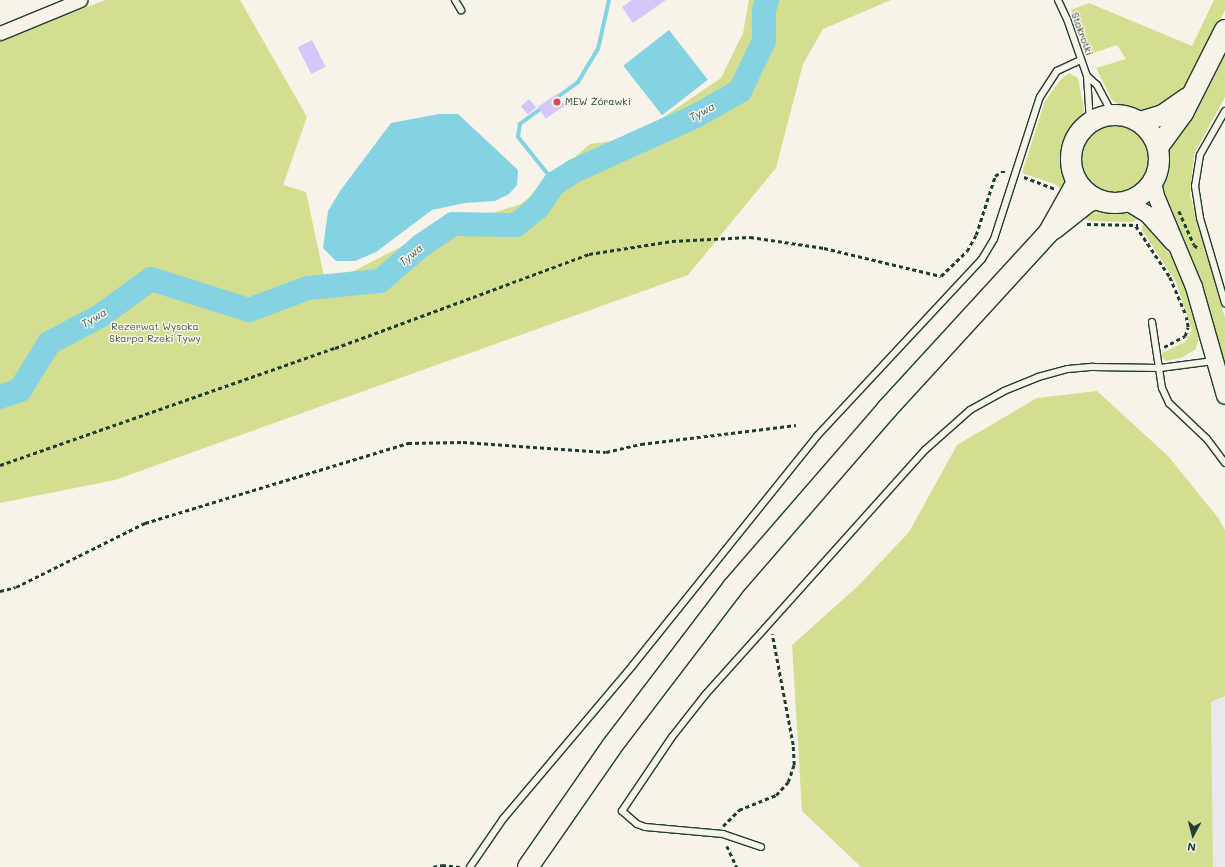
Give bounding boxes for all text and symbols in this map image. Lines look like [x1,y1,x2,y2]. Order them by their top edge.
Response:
street label: Stokrotki [1069,11,1095,57]
place label: MEW Żórawki [565,96,631,108]
marker: MEW Żórawki [552,97,562,107]
water label: Tywa [687,100,717,124]
water label: Tywa [396,241,426,269]
water label: Tywa [79,305,109,331]
park label: Rezerwat Wysoka Skarpa Rzeki Tywy [109,320,201,344]
north arrow [1173,815,1213,855]
text: N [1186,839,1197,855]

